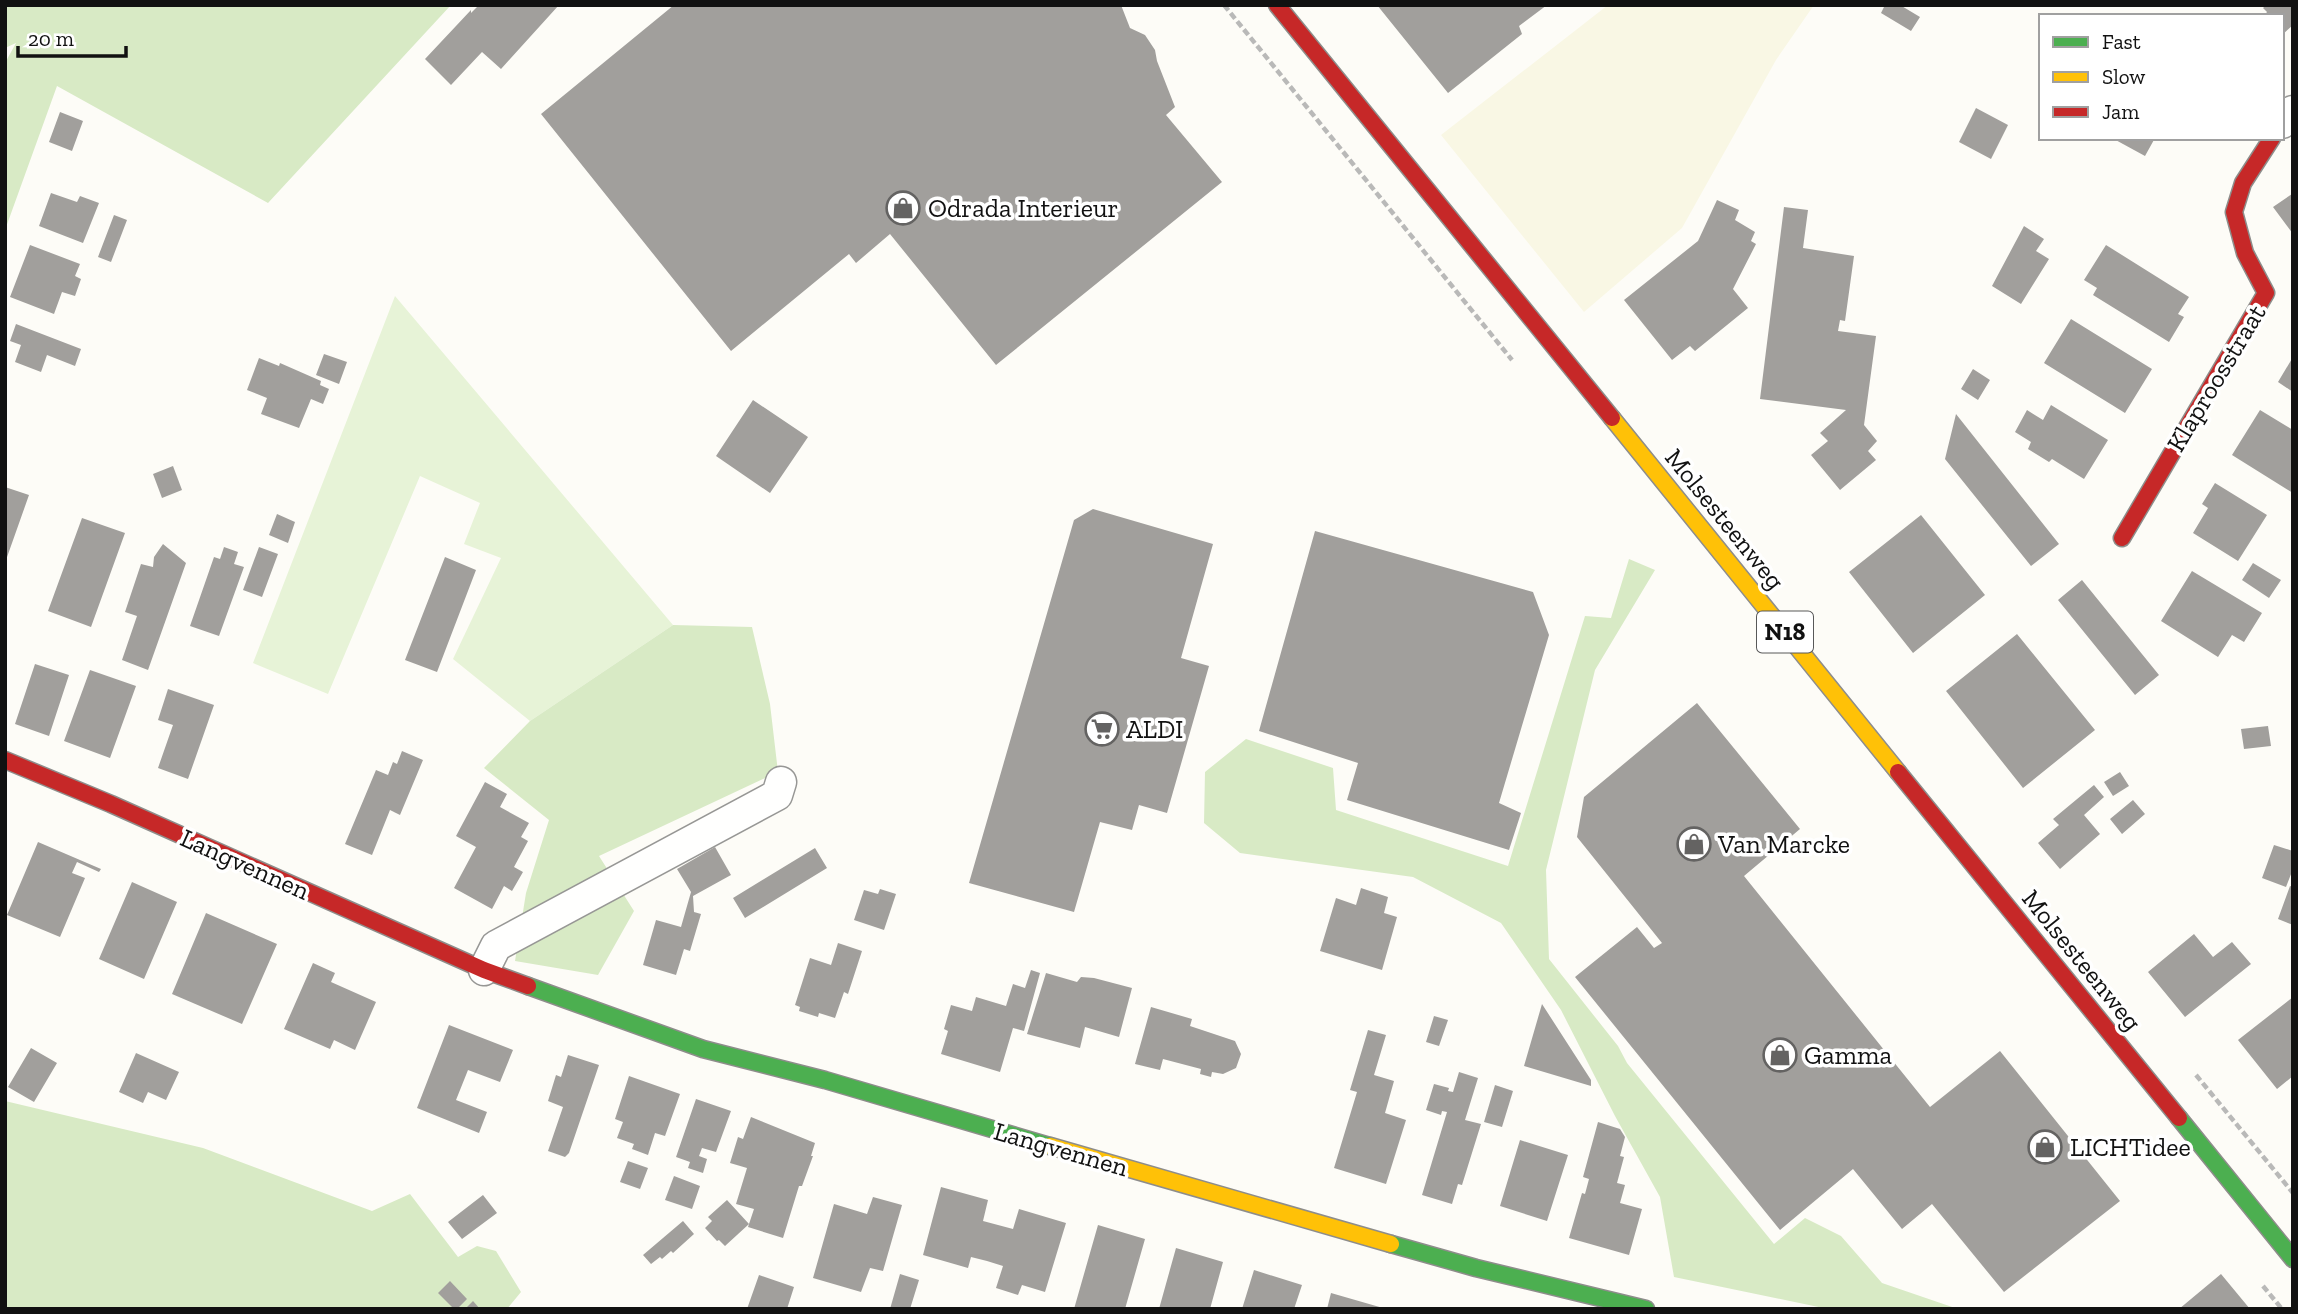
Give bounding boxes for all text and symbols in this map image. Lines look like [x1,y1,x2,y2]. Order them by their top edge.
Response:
scale bar [18,14,126,58]
legend [2039,14,2284,140]
text: 20 m [28,26,74,51]
text: Fast [2102,29,2141,54]
text: Slow [2102,64,2145,89]
text: Jam [2102,99,2139,124]
shop icon: Odrada Interieur [884,189,922,227]
place label: Odrada Interieur [928,192,1119,224]
street label: Klaproosstraat [2159,298,2273,457]
street label: Molsesteenweg [1658,442,1792,596]
road number: N18 [1757,612,1813,652]
supermarket icon: ALDI [1083,710,1121,748]
place label: ALDI [1126,713,1183,745]
street label: Langvennen [176,821,315,907]
shop icon: Van Marcke [1675,825,1713,863]
place label: Van Marcke [1717,828,1850,860]
street label: Molsesteenweg [2015,883,2149,1037]
shop icon: Gamma [1761,1036,1799,1074]
place label: Gamma [1804,1039,1892,1071]
street label: Langvennen [990,1115,1132,1183]
shop icon: LICHTidee [2026,1128,2064,1166]
place label: LICHTidee [2070,1131,2191,1163]

